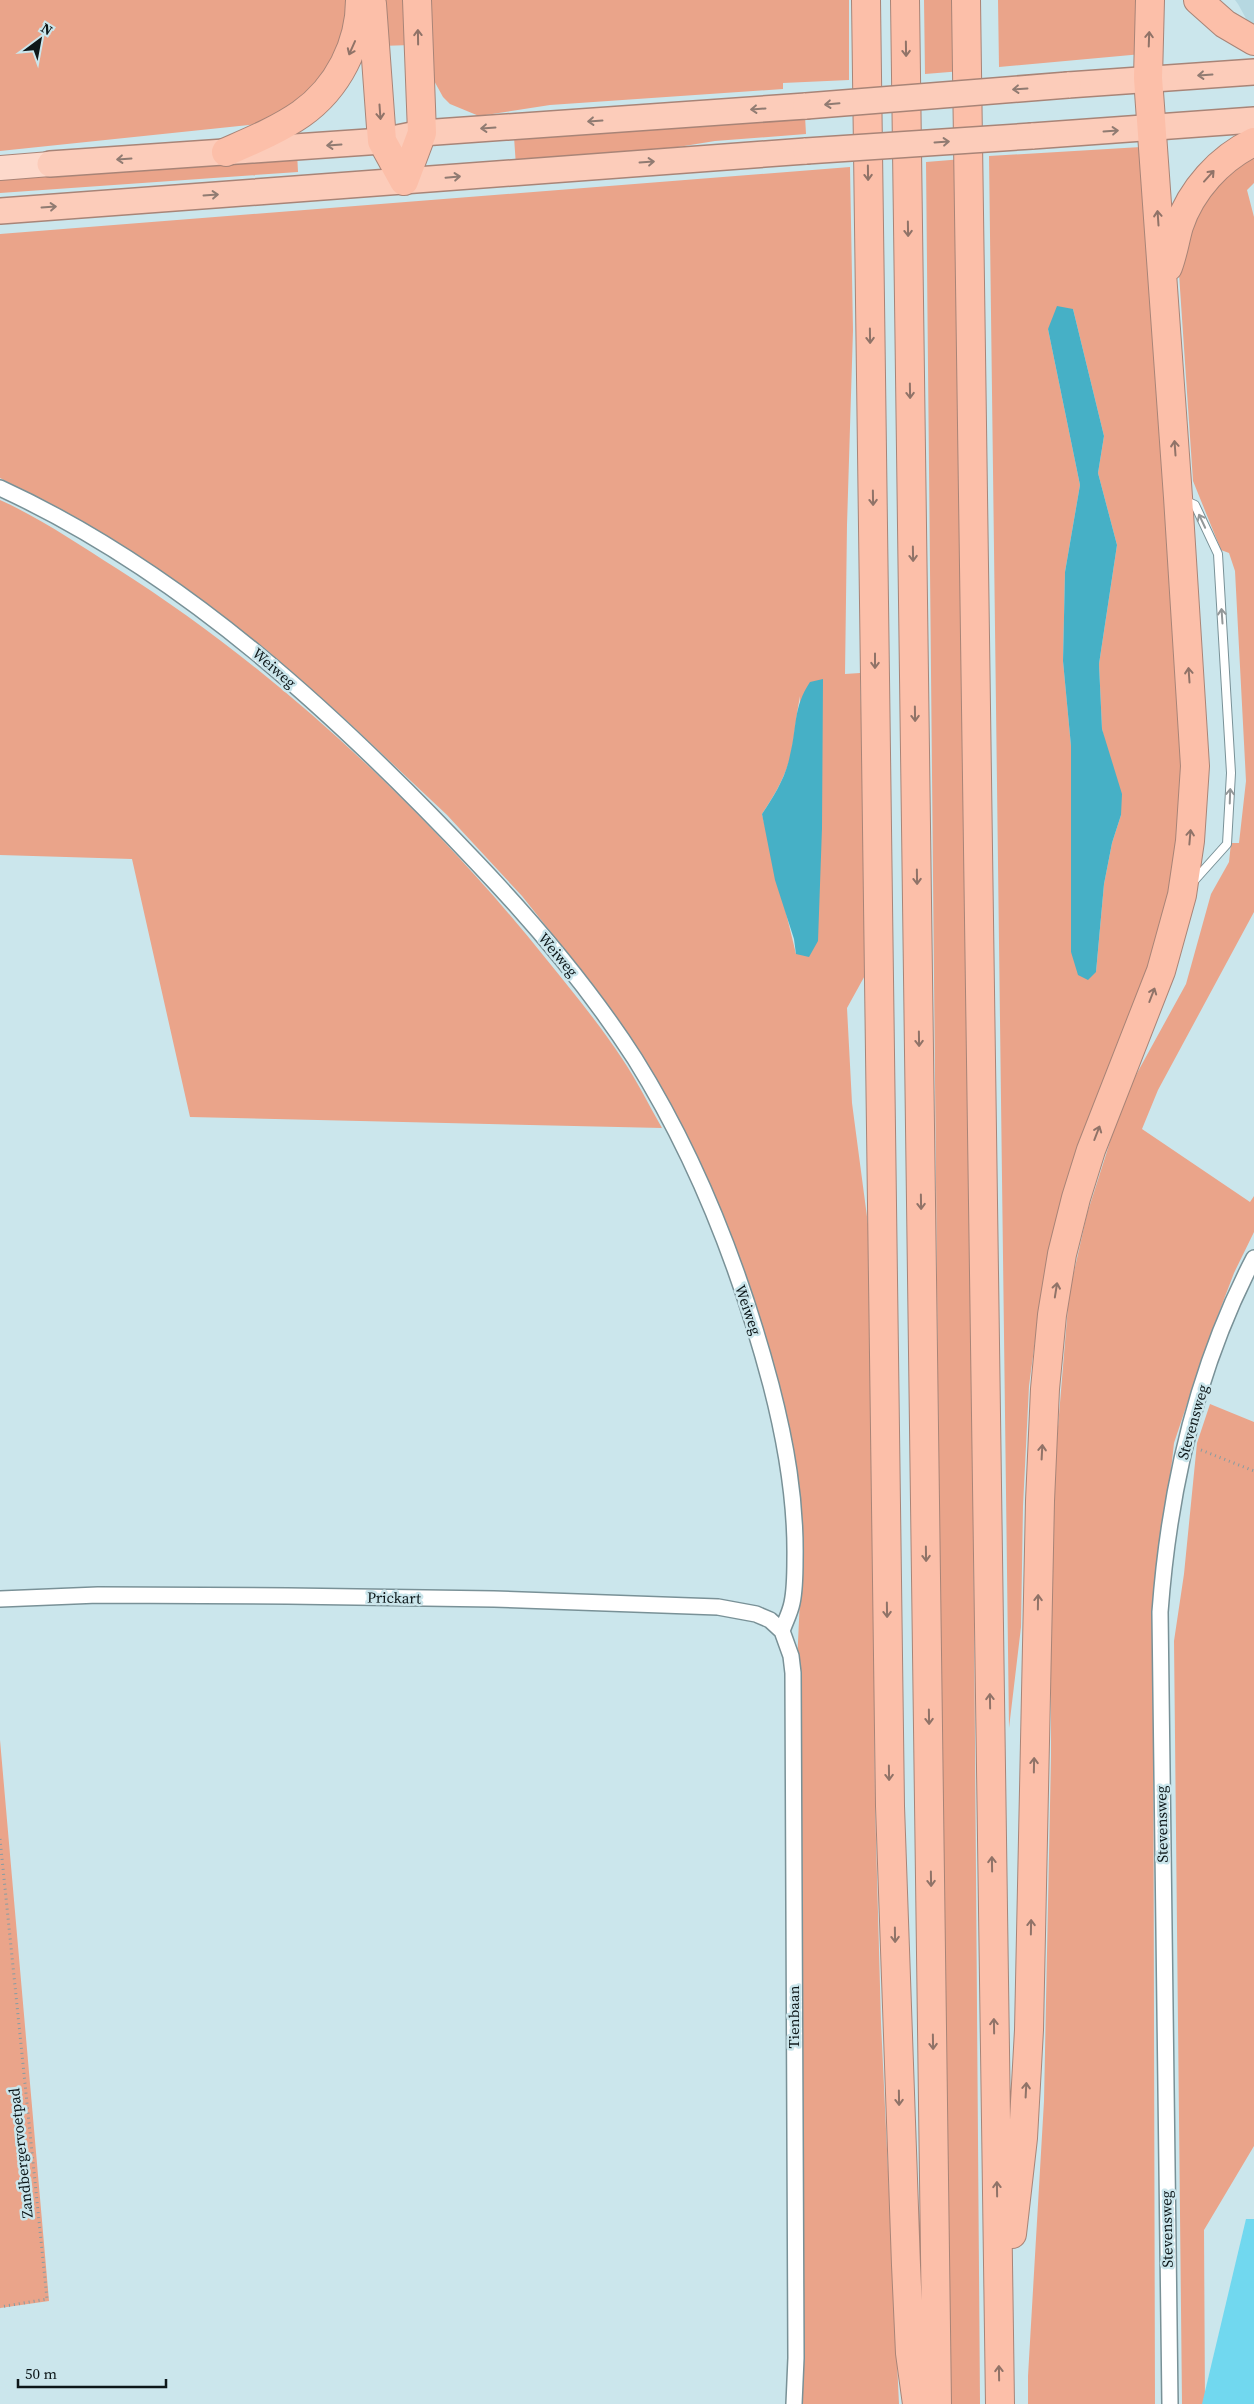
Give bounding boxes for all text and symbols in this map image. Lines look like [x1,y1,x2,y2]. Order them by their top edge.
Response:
north arrow [15,15,65,65]
text: N [37,18,57,40]
one-way arrow [413,29,423,45]
one-way arrow [1144,31,1154,48]
one-way arrow [347,40,357,55]
one-way arrow [901,40,911,56]
one-way arrow [1198,70,1214,79]
one-way arrow [1012,84,1028,94]
one-way arrow [825,99,841,108]
one-way arrow [375,104,385,120]
one-way arrow [750,105,766,114]
one-way arrow [588,116,604,125]
one-way arrow [480,124,496,133]
one-way arrow [1102,126,1118,135]
one-way arrow [934,137,950,147]
one-way arrow [326,140,342,149]
one-way arrow [116,155,132,164]
one-way arrow [639,157,655,166]
one-way arrow [863,164,873,181]
one-way arrow [1203,170,1215,182]
one-way arrow [445,172,461,182]
one-way arrow [202,191,218,200]
one-way arrow [40,202,56,212]
one-way arrow [1153,210,1162,226]
one-way arrow [904,220,913,236]
one-way arrow [865,327,875,343]
one-way arrow [906,383,915,399]
one-way arrow [1170,441,1179,457]
one-way arrow [868,490,877,506]
one-way arrow [1197,514,1207,529]
one-way arrow [908,545,918,561]
one-way arrow [1217,608,1227,624]
street label: Weiweg [248,643,301,693]
one-way arrow [870,652,880,668]
one-way arrow [1185,667,1194,683]
one-way arrow [910,706,920,722]
one-way arrow [1226,788,1235,804]
one-way arrow [1186,830,1195,846]
one-way arrow [912,868,922,885]
street label: Weiweg [534,928,583,981]
one-way arrow [1148,987,1157,1003]
one-way arrow [914,1031,924,1047]
one-way arrow [1093,1126,1102,1141]
one-way arrow [916,1193,926,1209]
street label: Weiweg [730,1282,767,1338]
one-way arrow [1051,1283,1061,1299]
street label: Stevensweg [1172,1382,1213,1462]
one-way arrow [1038,1444,1047,1460]
one-way arrow [921,1546,931,1562]
street label: Prickart [367,1587,421,1608]
one-way arrow [1033,1595,1043,1611]
one-way arrow [882,1602,892,1618]
one-way arrow [985,1694,994,1710]
one-way arrow [924,1709,933,1725]
one-way arrow [1030,1757,1039,1773]
one-way arrow [885,1765,894,1781]
street label: Stevensweg [1150,1785,1173,1863]
one-way arrow [987,1856,997,1872]
one-way arrow [926,1871,936,1887]
one-way arrow [1026,1919,1036,1936]
one-way arrow [890,1927,900,1943]
street label: Tienbaan [783,1985,804,2049]
one-way arrow [989,2019,999,2035]
one-way arrow [928,2034,938,2050]
one-way arrow [1021,2082,1030,2098]
street label: Zandbergervoetpad [3,2087,38,2219]
one-way arrow [894,2090,904,2106]
one-way arrow [992,2181,1002,2198]
street label: Stevensweg [1155,2190,1178,2268]
scale bar [18,2356,165,2388]
text: 50 m [25,2363,57,2384]
one-way arrow [994,2366,1004,2382]

